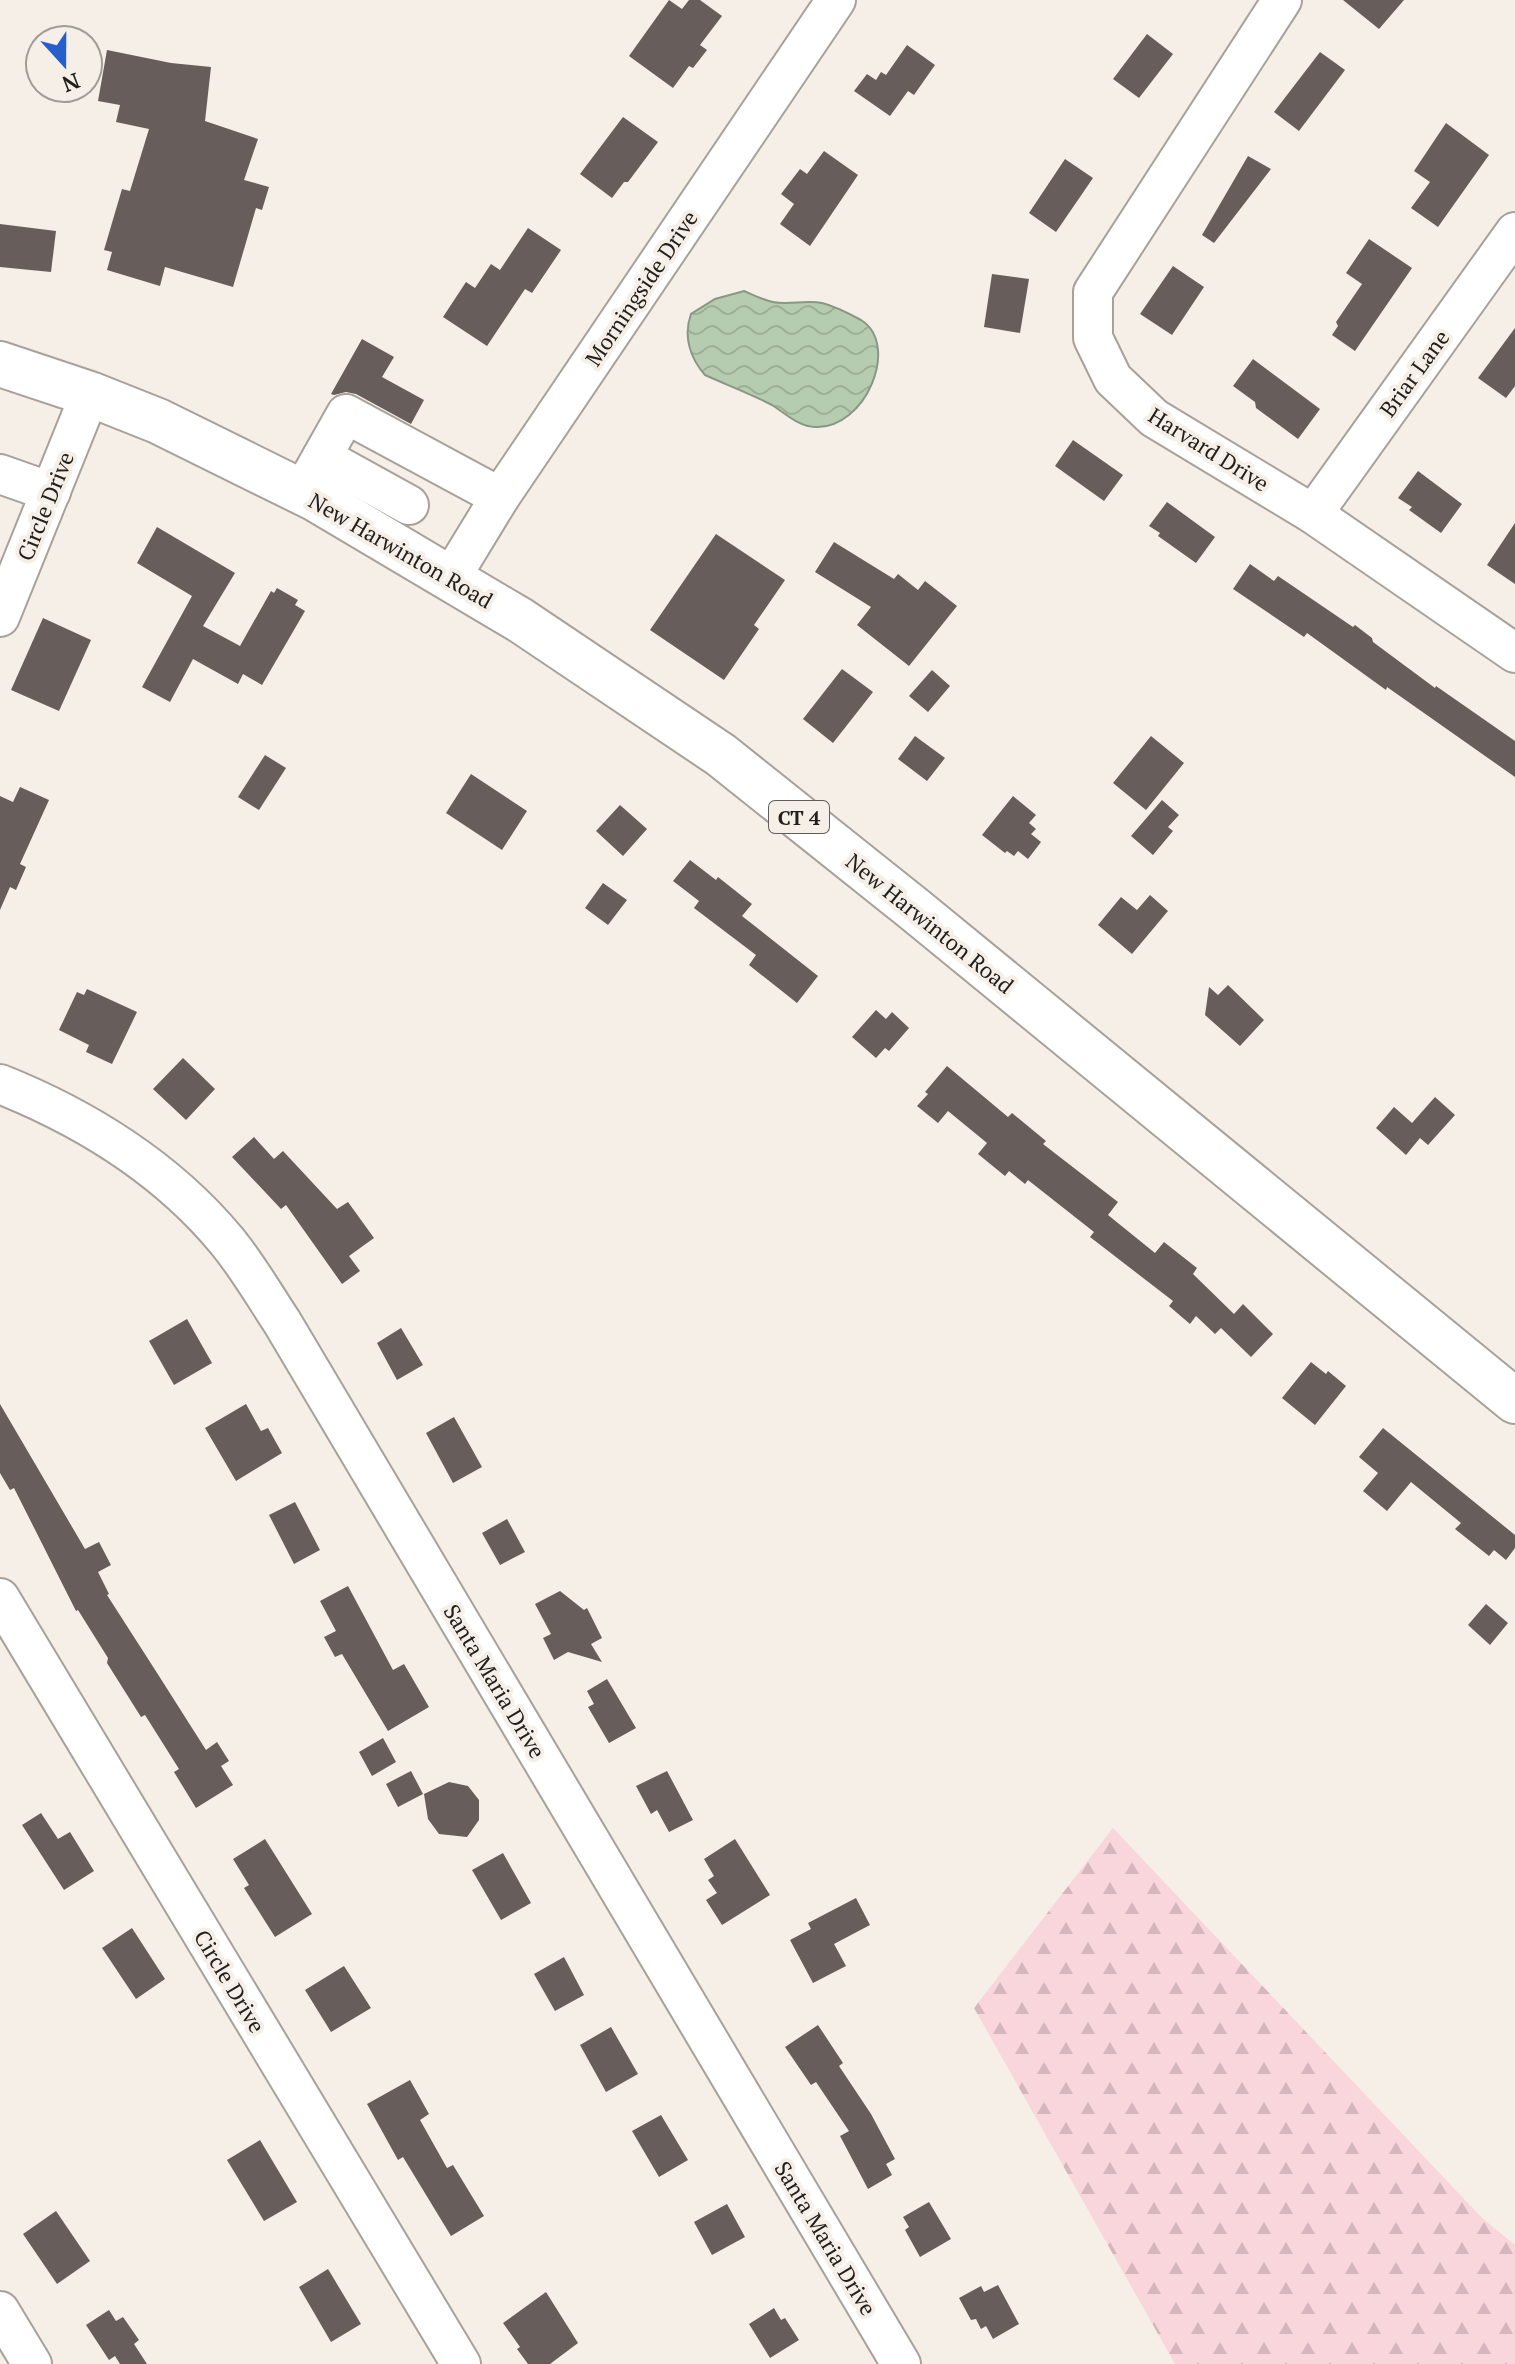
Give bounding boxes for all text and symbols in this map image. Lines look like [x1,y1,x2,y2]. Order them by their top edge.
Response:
north arrow [24,24,104,104]
text: N [58,67,84,100]
street label: Morningside Drive [578,205,704,371]
street label: Briar Lane [1373,324,1455,422]
street label: Harvard Drive [1143,400,1275,498]
street label: Circle Drive [10,447,80,565]
street label: New Harwinton Road [304,485,498,615]
road number: CT 4 [769,801,829,833]
street label: New Harwinton Road [840,846,1020,1000]
street label: Santa Maria Drive [438,1599,552,1763]
street label: Circle Drive [188,1924,272,2038]
street label: Santa Maria Drive [769,2156,883,2320]

